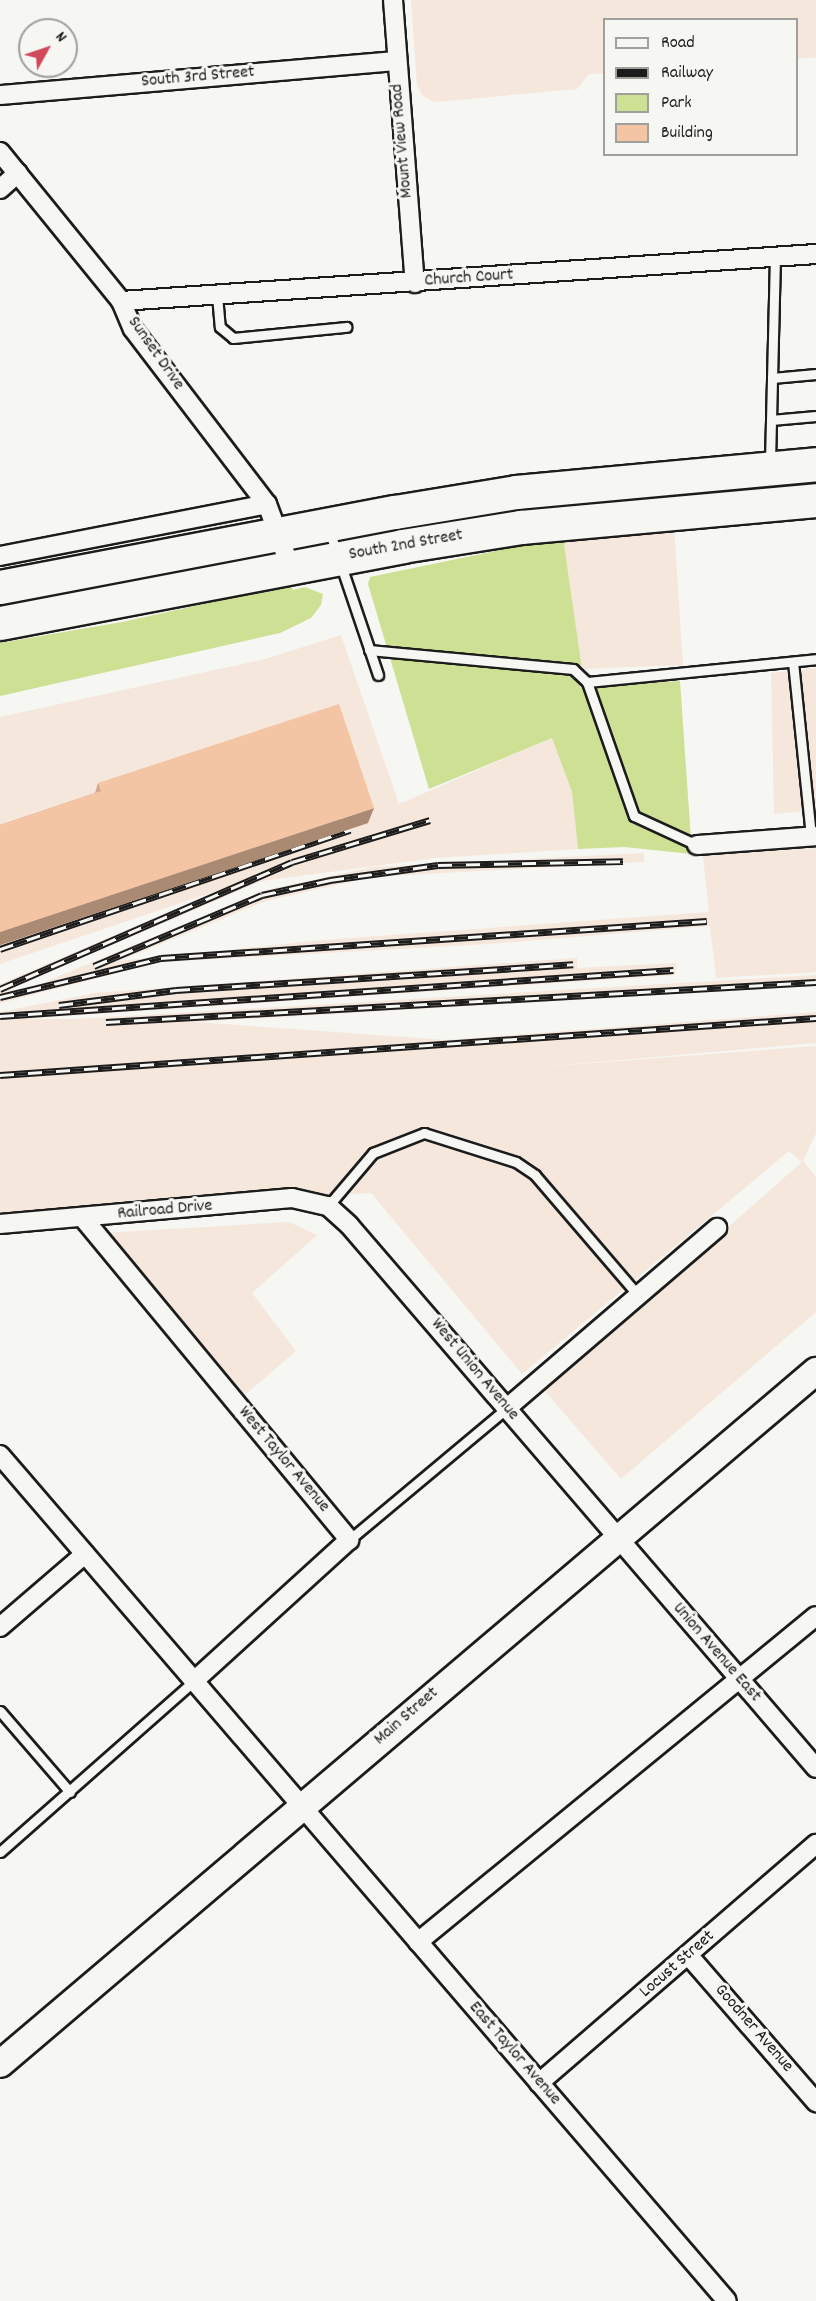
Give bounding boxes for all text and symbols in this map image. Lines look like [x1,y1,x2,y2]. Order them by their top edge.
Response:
north arrow [18,18,78,78]
legend [603,18,798,156]
text: N [49,27,72,48]
text: Road [661,31,695,56]
text: Railway [661,61,713,86]
street label: South 3rd Street [140,62,256,94]
street label: Mount View Road [387,83,419,199]
text: Park [661,91,692,116]
text: Building [661,121,713,146]
street label: Church Court [424,265,514,293]
street label: Sunset Drive [122,313,188,395]
street label: South 2nd Street [347,525,465,567]
street label: Railroad Drive [117,1196,213,1226]
street label: West Union Avenue [425,1315,523,1425]
street label: West Taylor Avenue [232,1403,334,1517]
street label: Union Avenue East [667,1599,765,1707]
street label: Main Street [370,1683,444,1751]
street label: Locust Street [636,1927,720,2003]
street label: Goodner Avenue [709,1980,797,2078]
street label: East Taylor Avenue [463,1998,565,2110]

